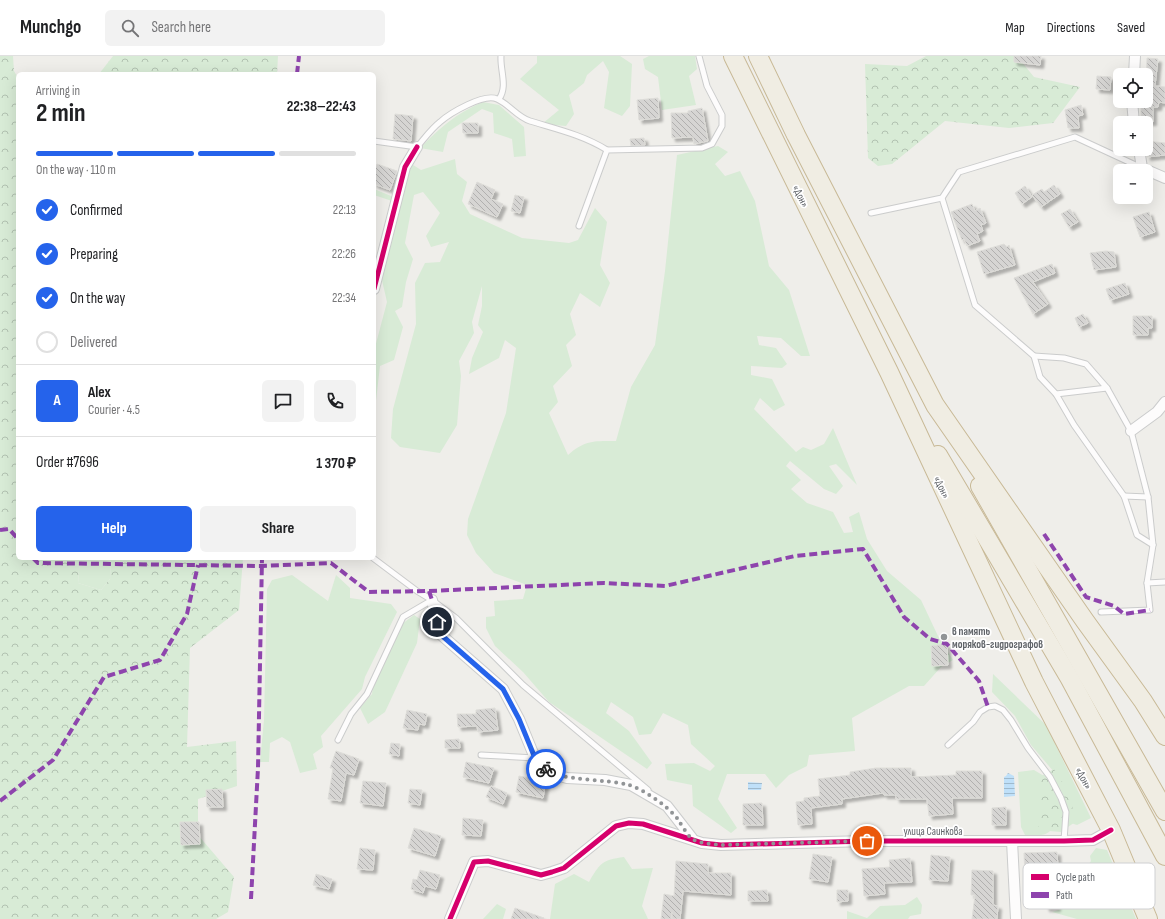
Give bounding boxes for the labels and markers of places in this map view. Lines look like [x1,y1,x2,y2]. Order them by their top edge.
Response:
pin [420,605,454,639]
place label: в память моряков-гидрографов [952,625,1043,651]
marker: в память моряков-гидрографов [939,632,949,642]
pin [850,824,884,858]

